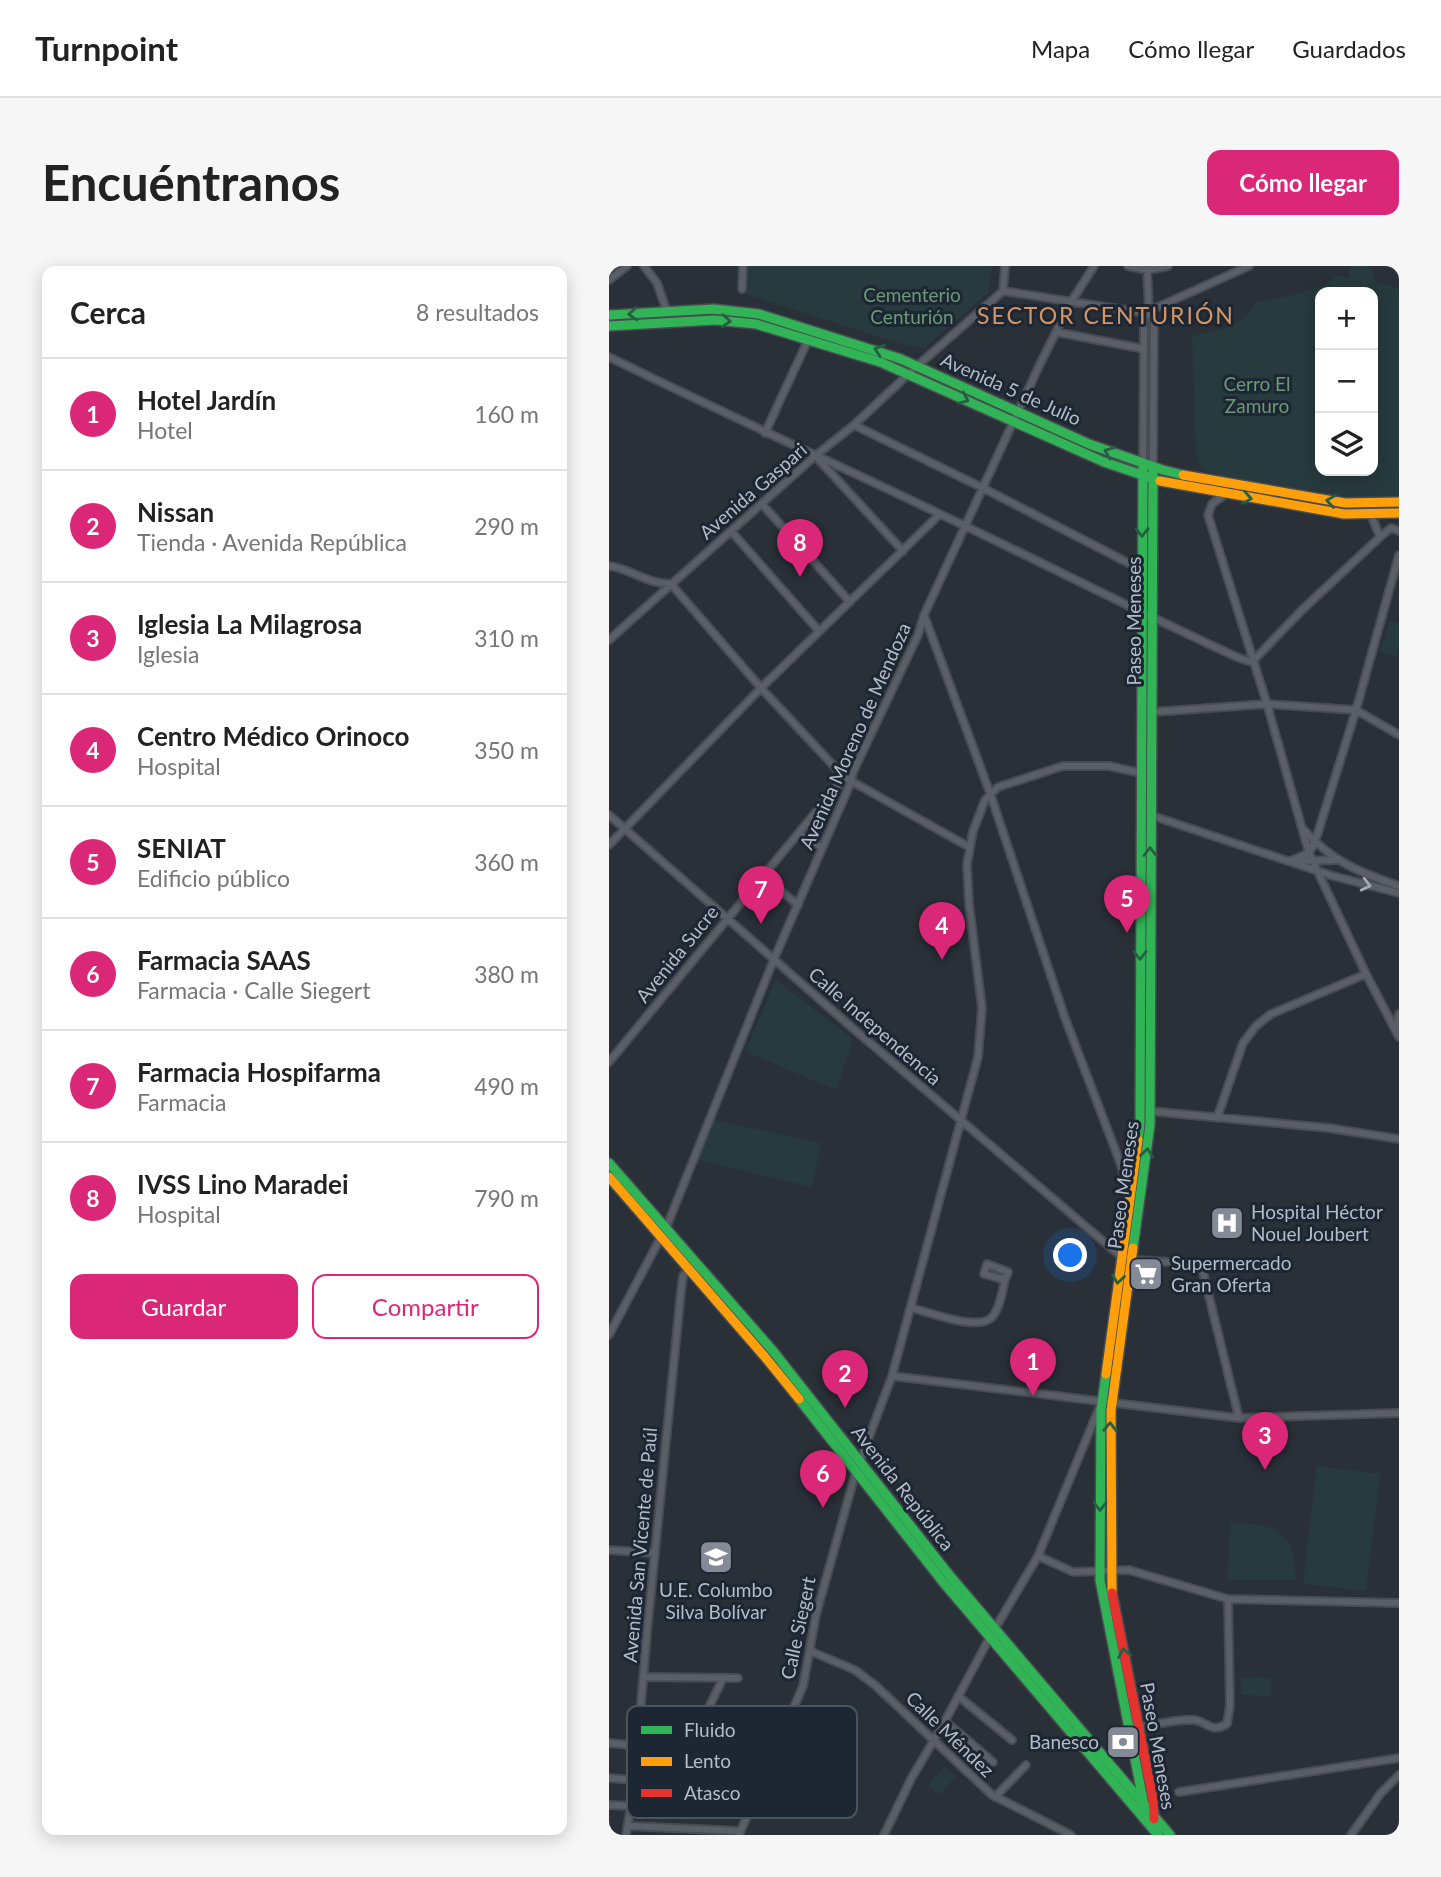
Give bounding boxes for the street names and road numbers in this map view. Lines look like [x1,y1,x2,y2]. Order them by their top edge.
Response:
street label: Avenida 5 de Julio [938,347,1085,430]
street label: Avenida Gaspari [694,438,811,544]
street label: Paseo Meneses [1122,557,1145,685]
street label: Avenida Moreno de Mendoza [794,619,915,853]
street label: Avenida Sucre [631,901,723,1007]
street label: Calle Independencia [804,962,946,1089]
street label: Paseo Meneses [1102,1119,1143,1250]
street label: Avenida República [847,1421,959,1555]
street label: Avenida San Vicente de Paúl [618,1426,661,1663]
street label: Calle Siegert [775,1574,820,1681]
street label: Paseo Meneses [1136,1680,1181,1811]
street label: Calle Méndez [902,1686,999,1781]

